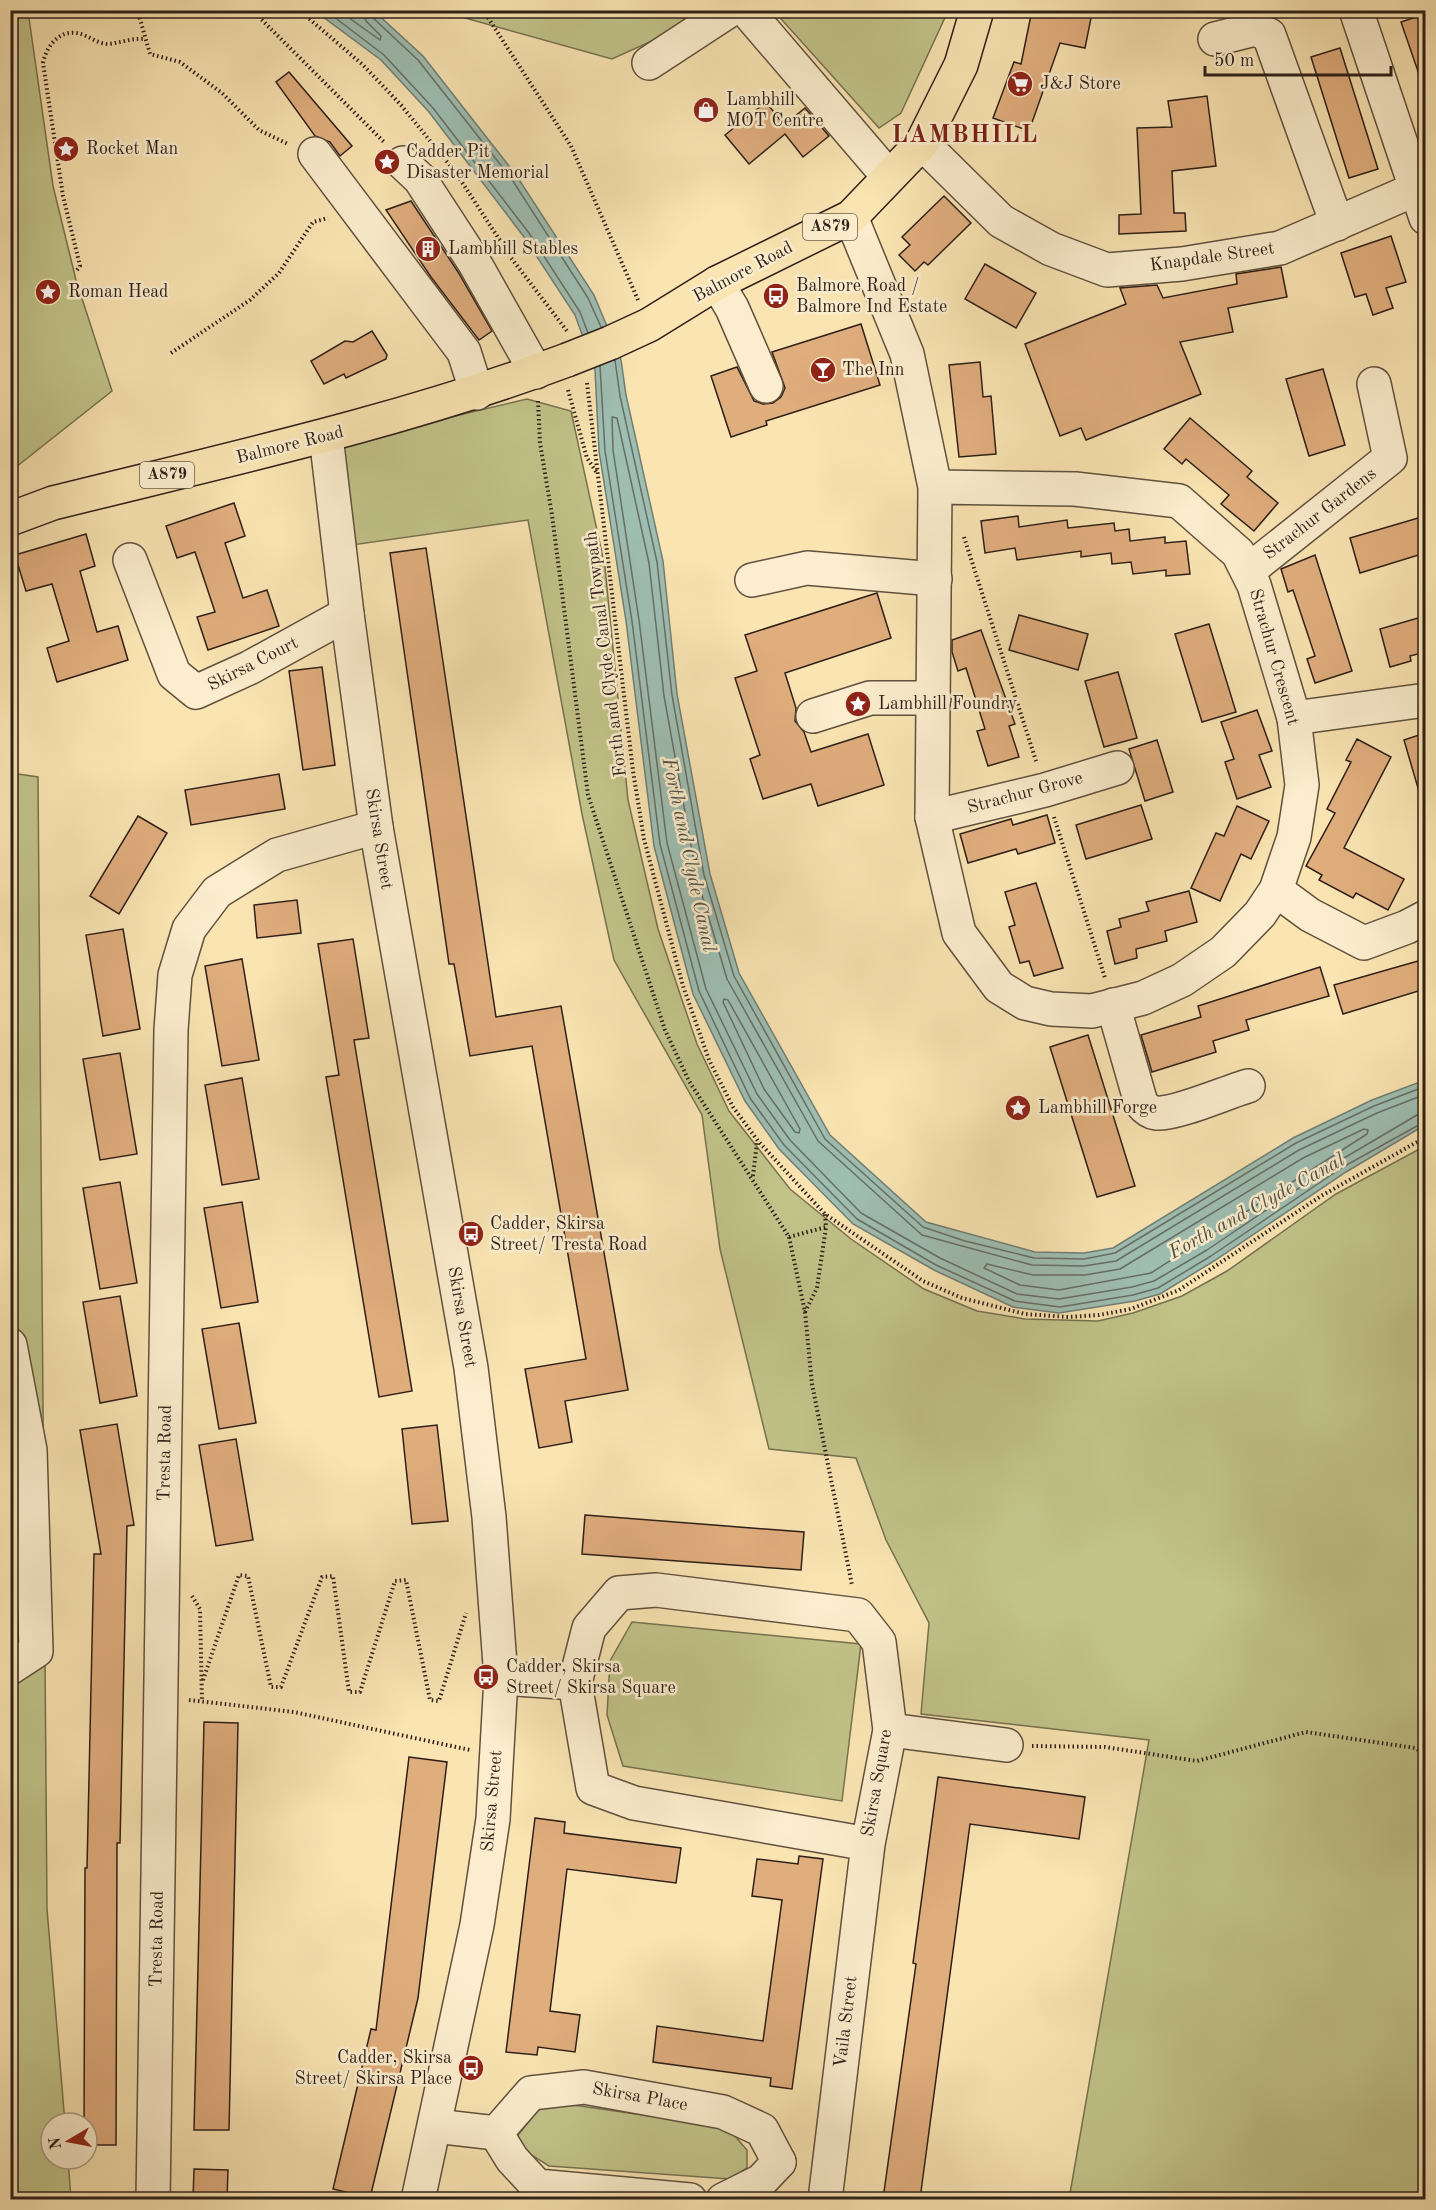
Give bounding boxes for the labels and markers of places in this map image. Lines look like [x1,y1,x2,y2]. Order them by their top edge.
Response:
supermarket icon: J&J Store [1005,69,1035,99]
place label: J&J Store [1040,75,1121,93]
place label: Lambhill MOT Centre [726,91,824,130]
shop icon: Lambhill MOT Centre [691,95,721,125]
place icon: Rocket Man [51,134,81,164]
place label: Rocket Man [86,140,179,158]
place label: Cadder Pit Disaster Memorial [406,143,549,182]
place icon: Cadder Pit Disaster Memorial [372,147,402,177]
building icon: Lambhill Stables [413,234,443,264]
place label: Lambhill Stables [448,240,579,258]
place icon: Roman Head [33,277,63,307]
place label: Balmore Road / Balmore Ind Estate [796,277,947,316]
bus stop icon: Balmore Road / Balmore Ind Estate [761,281,791,311]
place label: Roman Head [68,283,169,301]
bar icon: The Inn [808,355,838,385]
place label: The Inn [842,361,905,379]
place icon: Lambhill Foundry [843,689,873,719]
place label: Lambhill Foundry [878,695,1018,713]
place icon: Lambhill Forge [1003,1093,1033,1123]
place label: Lambhill Forge [1038,1099,1157,1117]
place label: Cadder, Skirsa Street/ Tresta Road [490,1215,648,1254]
bus stop icon: Cadder, Skirsa Street/ Tresta Road [456,1219,486,1249]
place label: Cadder, Skirsa Street/ Skirsa Square [506,1658,676,1697]
bus stop icon: Cadder, Skirsa Street/ Skirsa Square [471,1662,501,1692]
place label: Cadder, Skirsa Street/ Skirsa Place [295,2049,452,2088]
bus stop icon: Cadder, Skirsa Street/ Skirsa Place [456,2053,486,2083]

